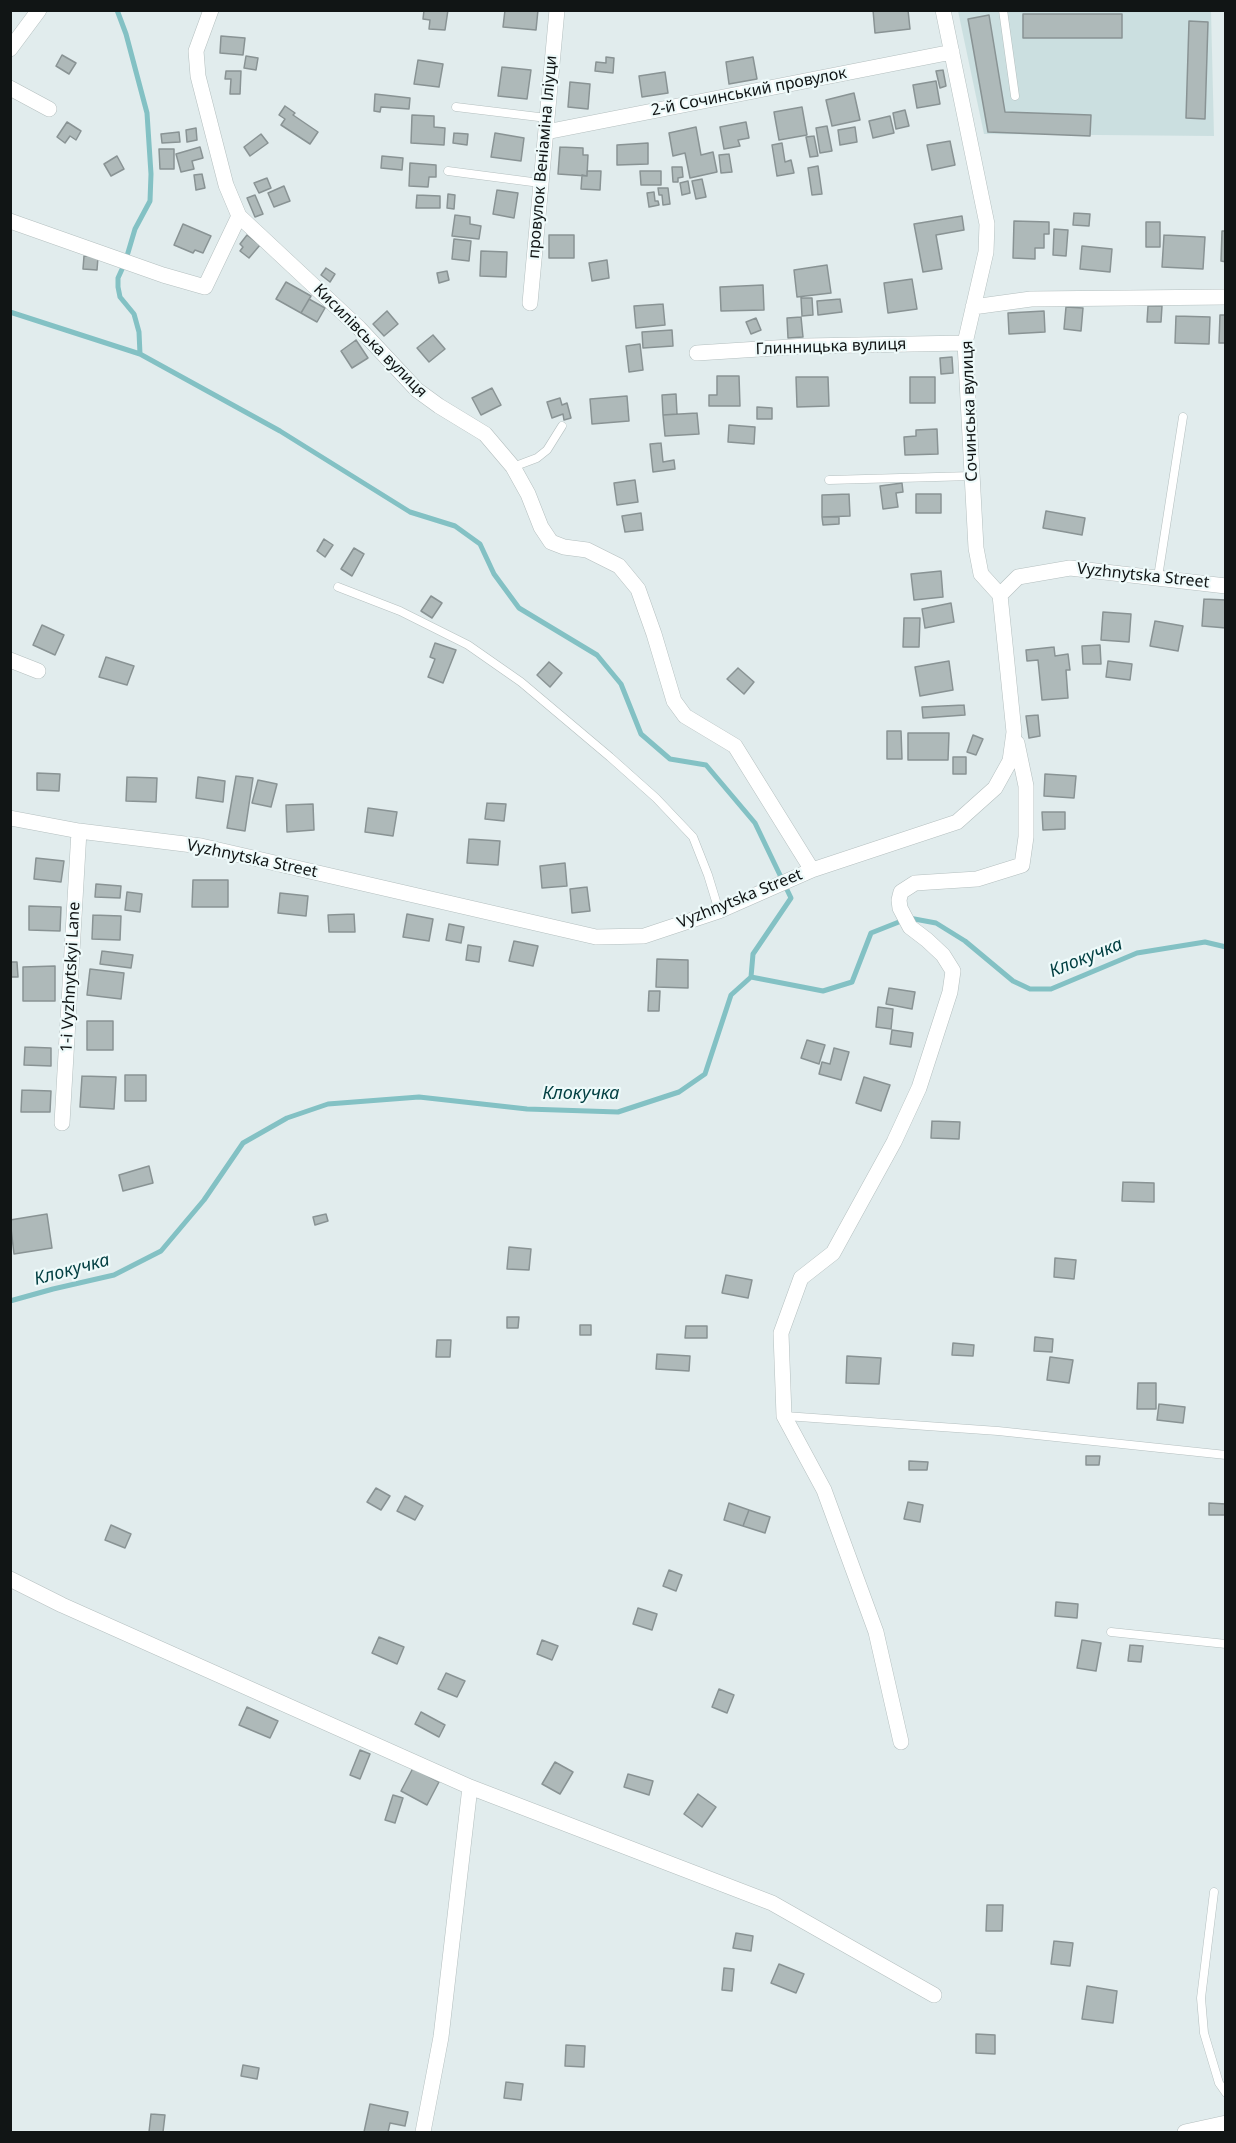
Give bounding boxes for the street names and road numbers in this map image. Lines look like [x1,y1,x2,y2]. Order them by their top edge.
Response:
street label: провулок Веніаміна Іліуци [525,55,561,259]
street label: 2-й Сочинський провулок [650,64,848,120]
street label: Кисилівська вулиця [309,280,431,402]
street label: Глинницька вулиця [755,335,907,359]
street label: Сочинська вулиця [958,340,982,482]
street label: Vyzhnytska Street [1076,560,1210,592]
street label: Vyzhnytska Street [185,836,319,882]
street label: Vyzhnytska Street [675,865,805,933]
street label: 1-i Vyzhnytskyi Lane [57,901,85,1053]

